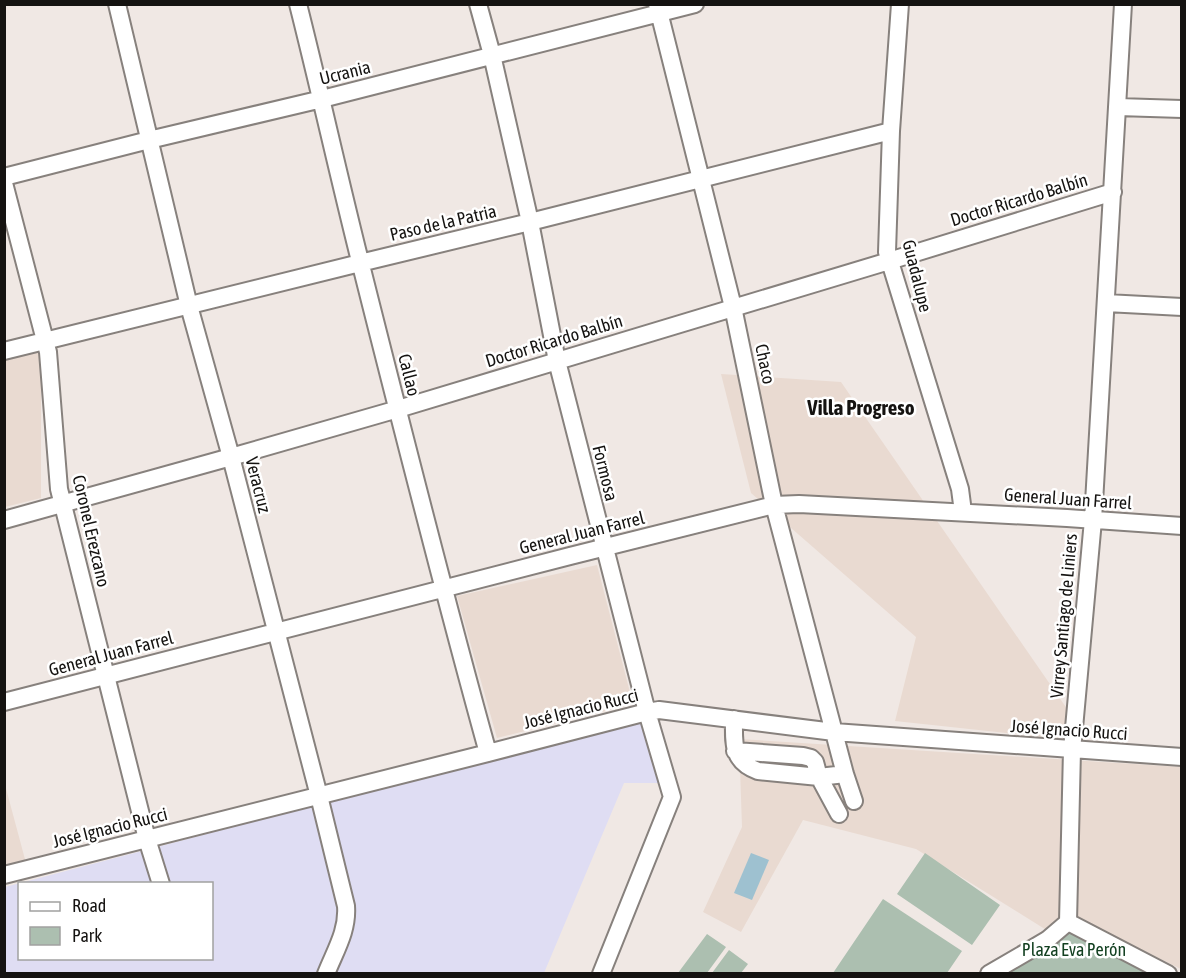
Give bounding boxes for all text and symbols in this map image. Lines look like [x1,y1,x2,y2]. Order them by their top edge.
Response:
street label: Ucrania [317,56,373,89]
street label: Doctor Ricardo Balbín [948,169,1090,230]
street label: Paso de la Patria [388,200,498,245]
street label: Guadalupe [898,238,937,314]
street label: Doctor Ricardo Balbín [483,310,625,371]
street label: Chaco [751,342,780,386]
street label: Callao [394,352,425,398]
district label: Villa Progreso [806,395,915,419]
street label: Formosa [588,443,623,503]
street label: Veracruz [241,455,276,516]
street label: Coronel Erezcano [68,473,115,589]
street label: General Juan Farrel [1003,484,1133,513]
street label: General Juan Farrel [517,507,647,558]
street label: Virrey Santiago de Liniers [1046,533,1081,699]
street label: General Juan Farrel [46,627,176,680]
street label: José Ignacio Rucci [521,684,640,733]
street label: José Ignacio Rucci [1010,715,1128,744]
street label: José Ignacio Rucci [50,803,169,852]
legend [18,882,213,960]
text: Road [72,895,106,916]
text: Park [72,925,102,946]
park label: Plaza Eva Perón [1022,939,1126,960]

